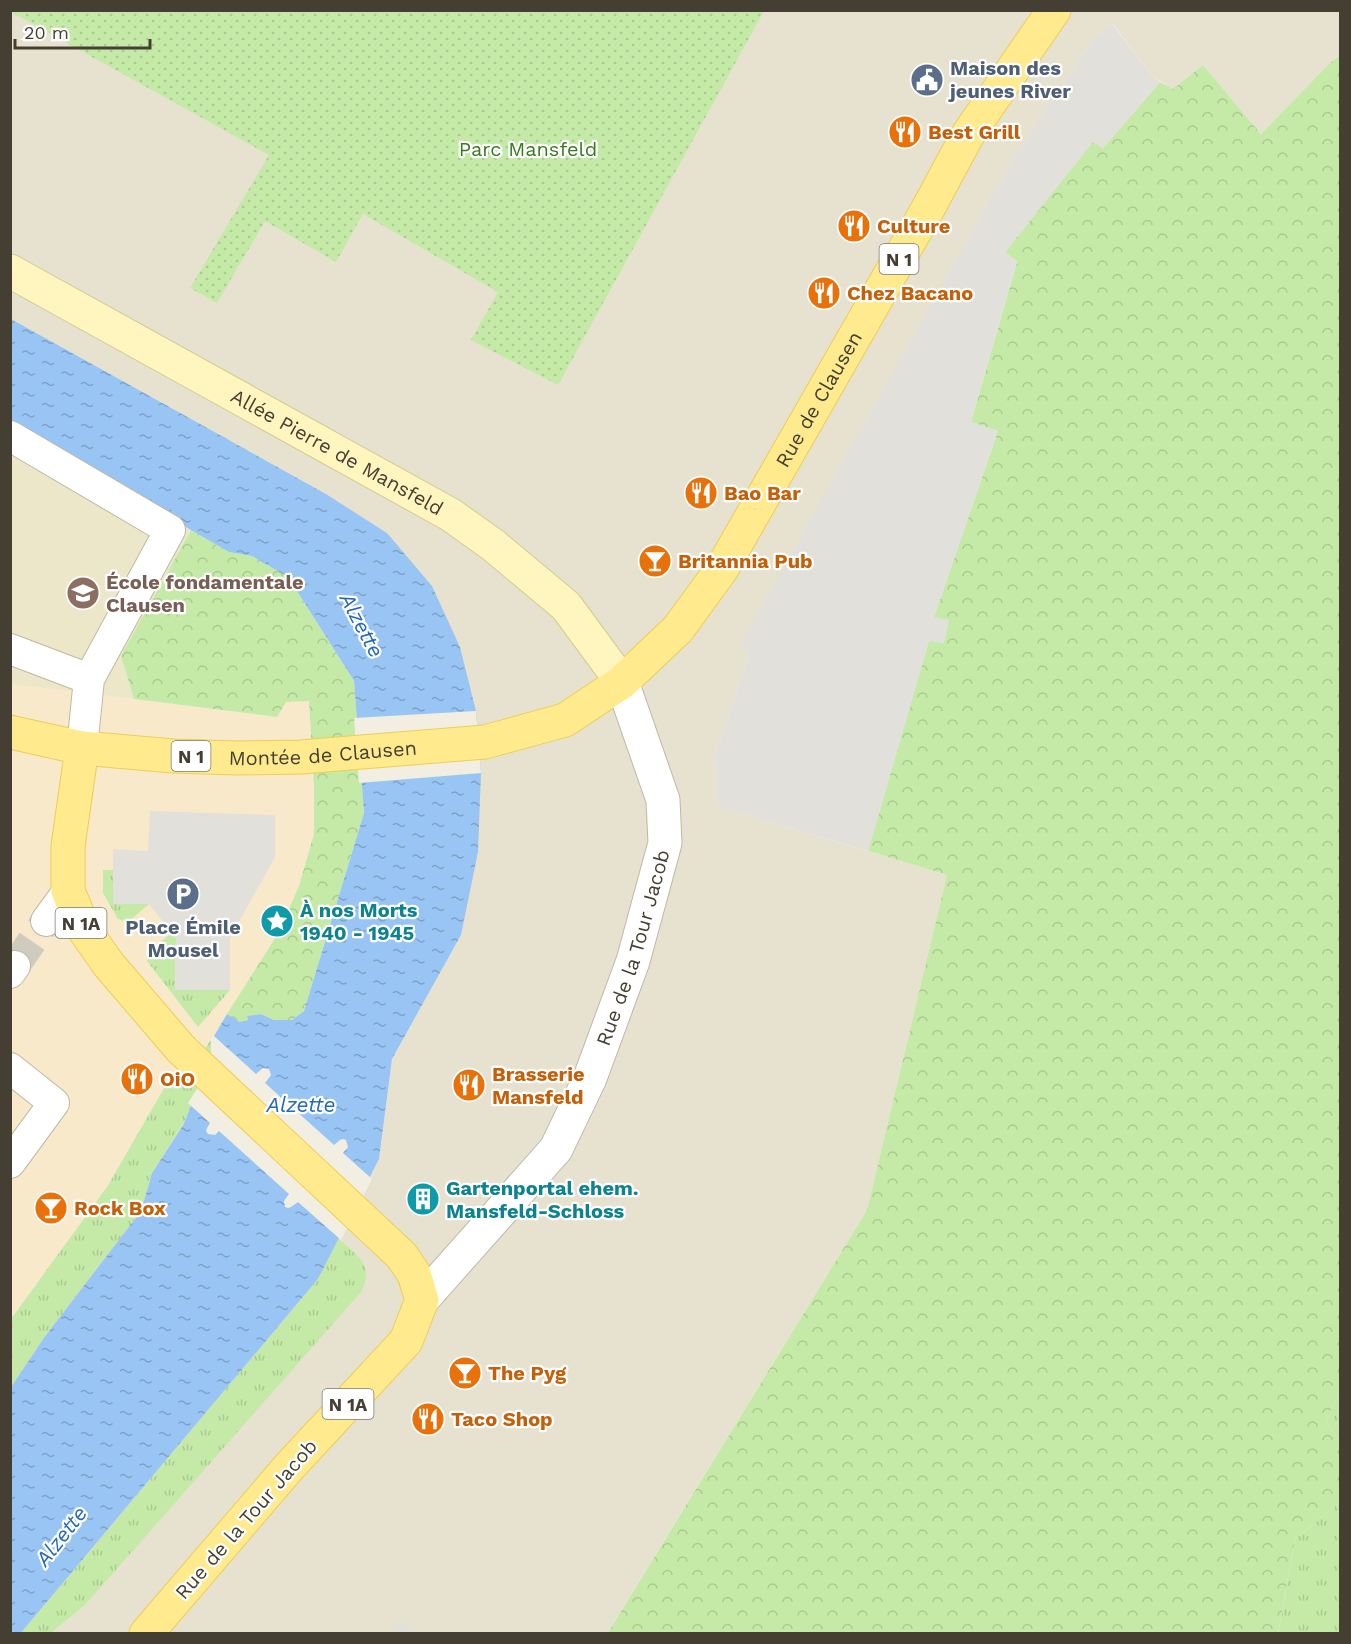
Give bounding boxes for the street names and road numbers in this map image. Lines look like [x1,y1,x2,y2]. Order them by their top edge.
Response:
road number: N 1 [880,244,918,274]
street label: Rue de Clausen [770,327,867,472]
street label: Allée Pierre de Mansfeld [227,384,448,520]
street label: Montée de Clausen [228,736,418,770]
road number: N 1 [172,741,210,771]
street label: Rue de la Tour Jacob [591,847,675,1049]
road number: N 1A [56,908,106,938]
road number: N 1A [322,1389,374,1419]
street label: Rue de la Tour Jacob [170,1434,322,1604]

